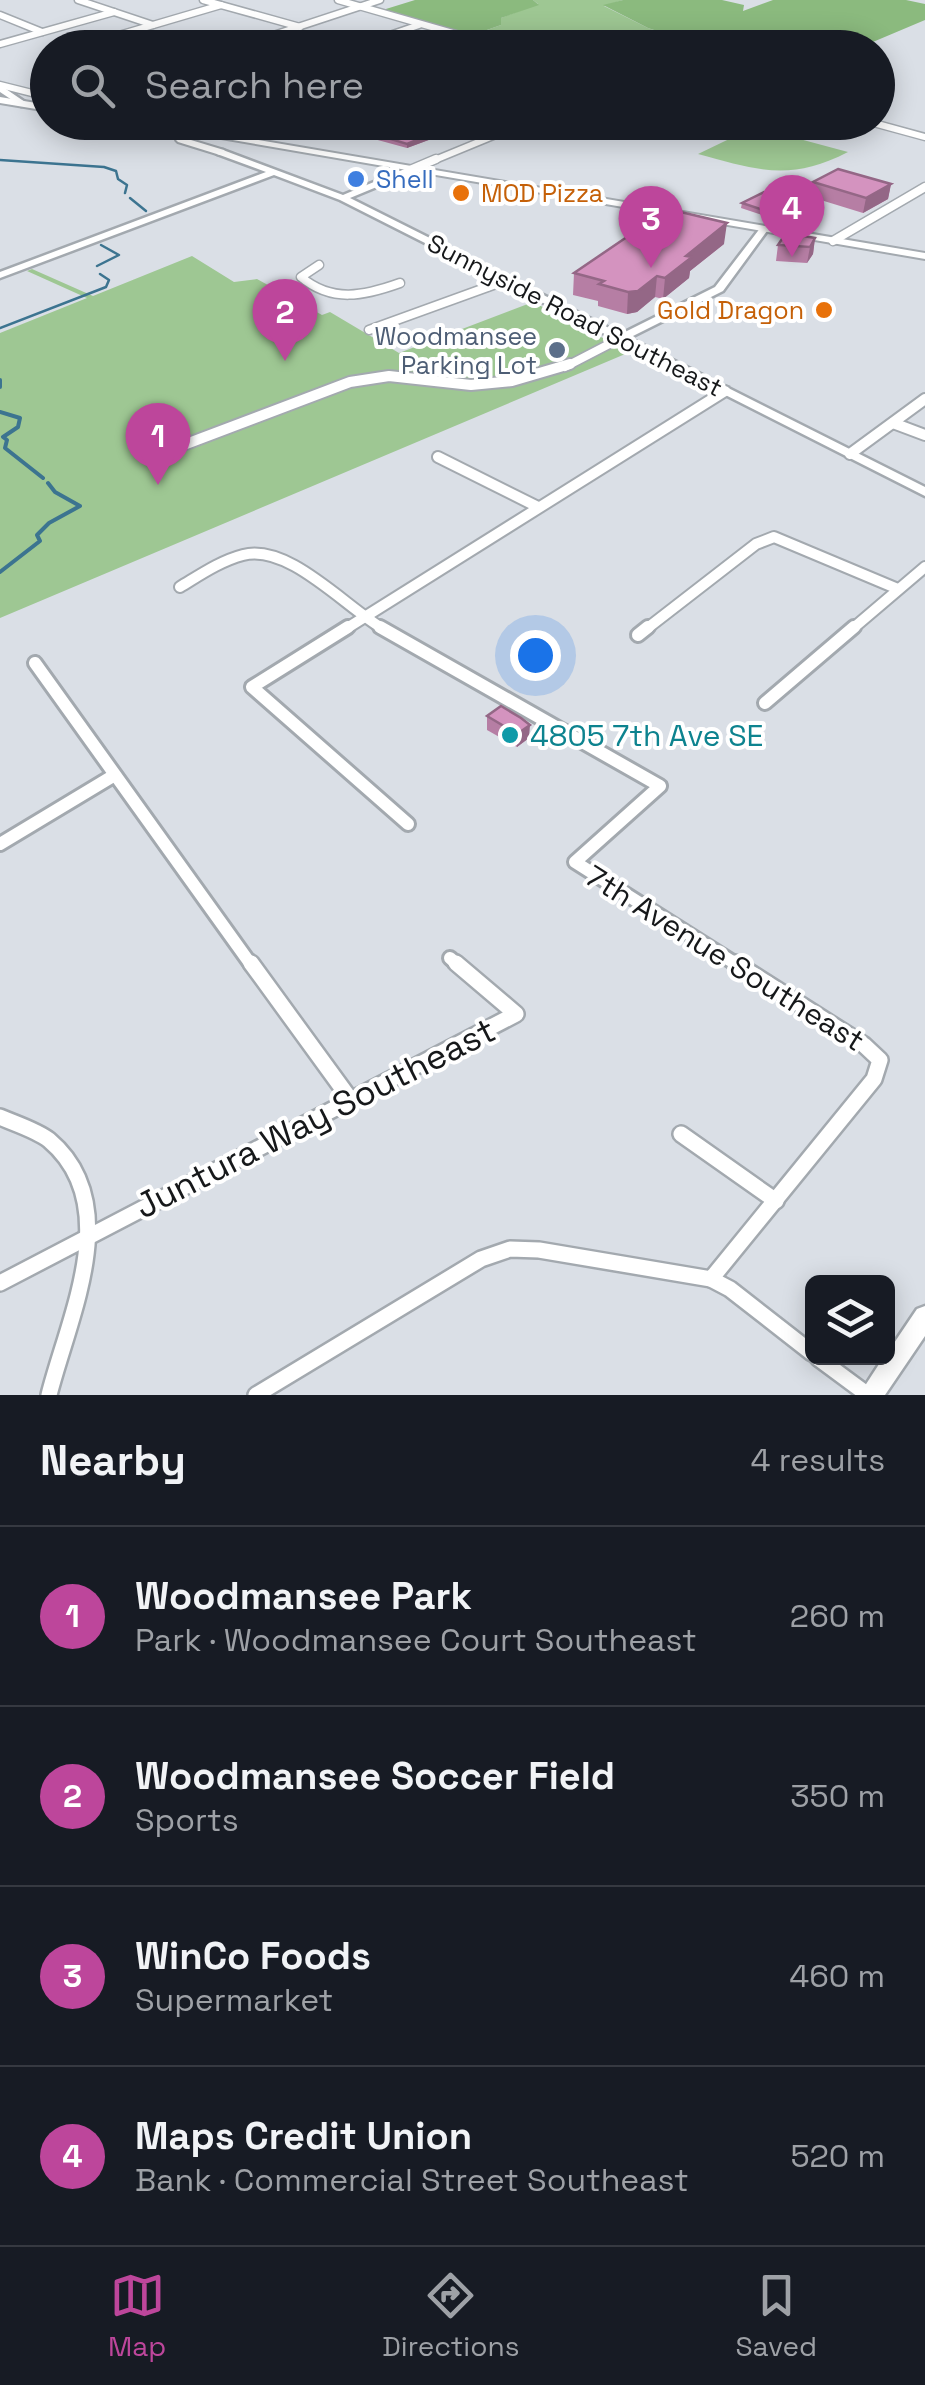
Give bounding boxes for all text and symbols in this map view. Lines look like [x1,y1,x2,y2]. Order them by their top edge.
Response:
search box [30,30,895,140]
icon: search [65,58,120,113]
text: Search here [145,61,364,109]
place label: Shell [376,163,434,195]
marker: Shell [345,168,367,190]
pin: 4 [760,174,824,257]
place label: MOD Pizza [481,177,603,209]
marker: MOD Pizza [450,182,472,204]
pin: 3 [618,186,684,268]
street label: Sunnyside Road Southeast [422,226,728,404]
pin: 2 [252,278,318,361]
place label: Gold Dragon [657,294,804,326]
marker: Gold Dragon [813,299,835,321]
place label: Woodmansee Parking Lot [374,320,537,381]
marker: Woodmansee Parking Lot [546,339,568,361]
pin: 1 [126,402,190,485]
your location [510,630,561,681]
place label: 4805 7th Ave SE [530,716,763,755]
marker: 4805 7th Ave SE [499,724,521,746]
street label: 7th Avenue Southeast [578,856,872,1060]
street label: Juntura Way Southeast [127,1008,503,1228]
map controls [805,1275,895,1365]
button: layers [805,1275,895,1365]
text: Nearby [40,1434,186,1487]
text: 4 results [750,1440,885,1480]
text: Woodmansee Park [135,1572,472,1620]
text: 1 [65,1596,80,1636]
text: 260 m [790,1596,885,1636]
text: Park · Woodmansee Court Southeast [135,1620,697,1660]
text: Woodmansee Soccer Field [135,1752,615,1800]
text: 2 [63,1776,82,1816]
text: 350 m [790,1776,885,1816]
text: Sports [135,1800,239,1840]
text: WinCo Foods [135,1932,371,1980]
text: 3 [63,1956,82,1996]
text: 460 m [789,1956,885,1996]
text: Supermarket [135,1980,333,2020]
text: Maps Credit Union [135,2112,472,2160]
text: 4 [62,2136,83,2176]
text: 520 m [791,2136,885,2176]
text: Bank · Commercial Street Southeast [135,2160,689,2200]
tab: Map [108,2268,166,2364]
tab: Directions [382,2268,519,2364]
tab: Saved [735,2268,817,2364]

